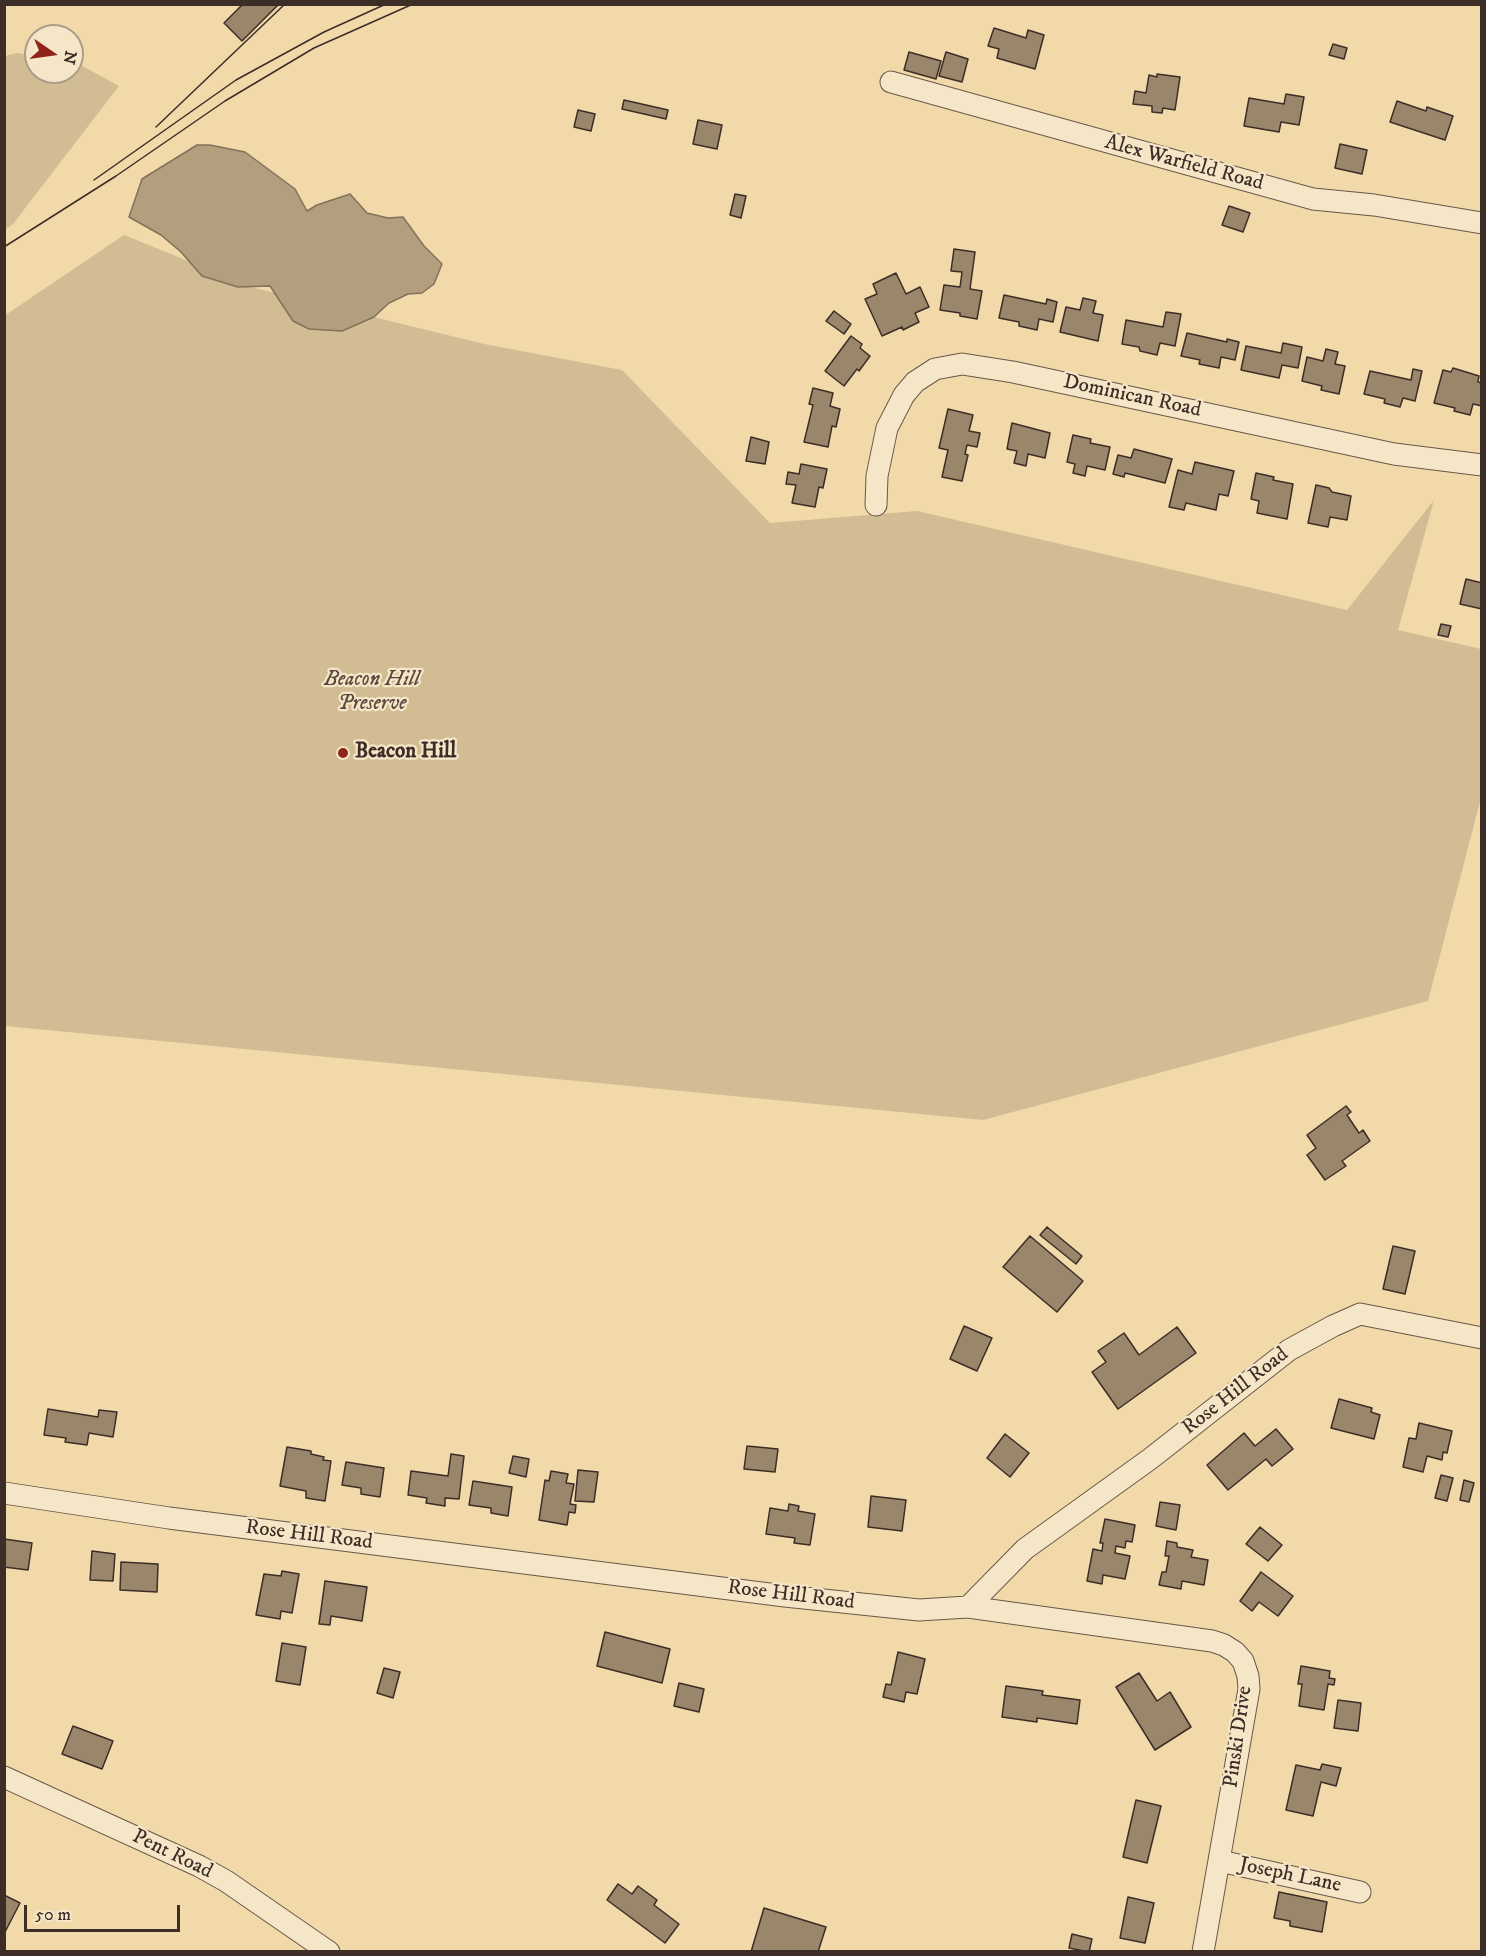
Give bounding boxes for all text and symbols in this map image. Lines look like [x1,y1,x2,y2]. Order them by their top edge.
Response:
north arrow [24,24,84,84]
text: N [58,49,81,66]
street label: Alex Warfield Road [1102,131,1266,197]
street label: Dominican Road [1061,370,1203,424]
park label: Beacon Hill Preserve [324,668,420,718]
place label: Beacon Hill [355,740,456,766]
marker: Beacon Hill [336,746,350,760]
street label: Rose Hill Road [1178,1343,1294,1441]
street label: Rose Hill Road [244,1516,374,1556]
street label: Rose Hill Road [726,1576,856,1616]
street label: Pinski Drive [1219,1684,1259,1790]
street label: Pent Road [128,1825,216,1885]
street label: Joseph Lane [1237,1853,1343,1899]
scale bar [27,1893,183,1931]
text: 50 m [35,1904,71,1926]

